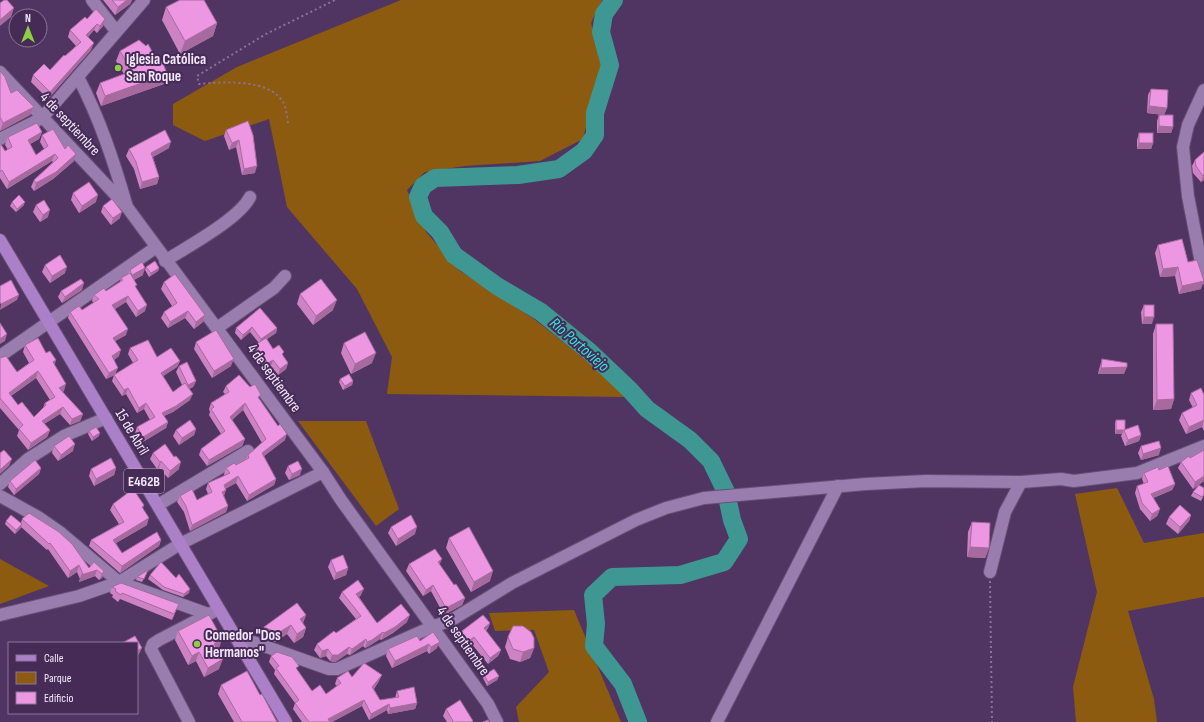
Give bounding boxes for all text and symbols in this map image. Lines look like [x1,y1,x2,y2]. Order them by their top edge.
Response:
north arrow [8,8,48,48]
text: N [25,12,31,25]
place label: Iglesia Católica San Roque [126,50,206,86]
marker: Iglesia Católica San Roque [113,63,123,73]
street label: 4 de septiembre [36,88,104,160]
water label: Río Portoviejo [545,314,613,376]
street label: 4 de septiembre [243,340,305,416]
street label: 15 de Abril [111,405,153,459]
road number: E462B [124,469,164,493]
street label: 4 de septiembre [432,603,494,679]
place label: Comedor "Dos Hermanos" [205,626,281,662]
marker: Comedor "Dos Hermanos" [192,639,202,649]
legend [8,642,138,714]
text: Calle [44,651,64,666]
text: Parque [44,671,72,686]
text: Edificio [44,691,73,706]

